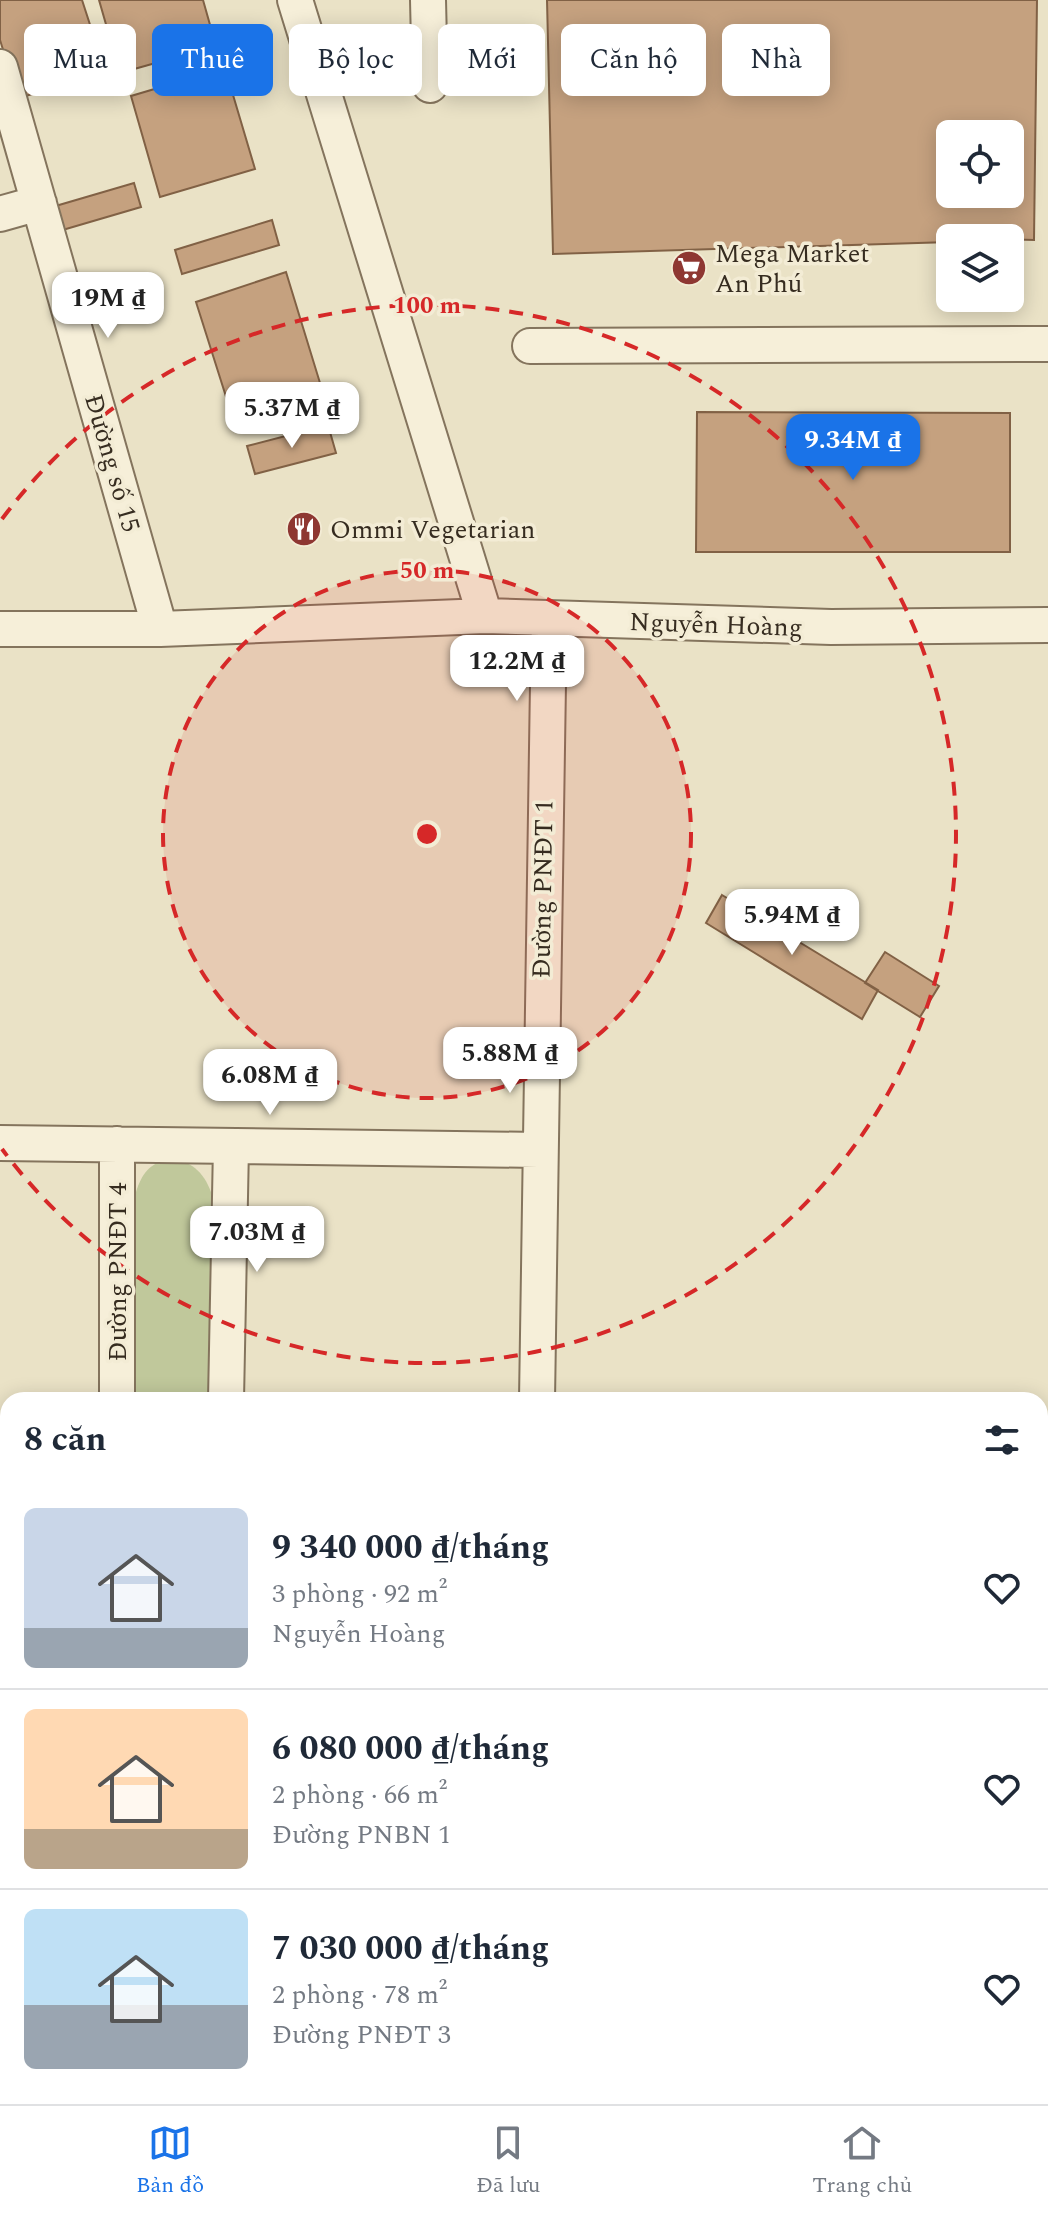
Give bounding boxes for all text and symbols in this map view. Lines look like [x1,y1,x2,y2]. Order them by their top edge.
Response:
chip: Mua [24,24,136,96]
chip: Thuê [152,24,273,96]
chip: Bộ lọc [289,24,422,96]
chip: Mới [438,24,545,96]
chip: Căn hộ [561,24,706,96]
chip: Nhà [722,24,830,96]
map controls [936,120,1024,312]
button: locate [936,120,1024,208]
button: layers [936,224,1024,312]
place label: Mega Market An Phú [715,234,869,304]
supermarket icon: Mega Market An Phú [670,249,708,287]
pin: 19M ₫ [52,272,164,340]
text: 19M ₫ [70,278,146,318]
text: 100 m [393,288,461,324]
pin: 5.37M ₫ [218,382,366,450]
text: 5.37M ₫ [243,388,341,428]
street label: Đường số 15 [73,389,151,537]
pin: 9.34M ₫ [779,414,927,482]
text: 9.34M ₫ [804,420,902,460]
restaurant icon: Ommi Vegetarian [285,510,323,548]
place label: Ommi Vegetarian [330,510,535,550]
text: 50 m [400,553,455,589]
street label: Nguyễn Hoàng [629,602,803,648]
pin: 12.2M ₫ [443,635,591,703]
text: 12.2M ₫ [468,641,566,681]
street label: Đường PNĐT 1 [521,799,565,979]
centre of rings [413,820,441,848]
pin: 5.94M ₫ [718,889,866,957]
text: 5.94M ₫ [743,895,841,935]
pin: 5.88M ₫ [436,1027,584,1095]
text: 5.88M ₫ [461,1033,559,1073]
pin: 6.08M ₫ [196,1049,344,1117]
text: 6.08M ₫ [221,1055,319,1095]
street label: Đường PNĐT 4 [98,1183,138,1361]
pin: 7.03M ₫ [183,1206,331,1274]
text: 7.03M ₫ [208,1212,306,1252]
text: 8 căn [24,1414,107,1466]
icon: filters [980,1418,1024,1462]
text: 9 340 000 ₫/tháng [272,1522,550,1574]
icon: home [88,1540,184,1636]
icon: heart [980,1566,1024,1610]
text: 3 phòng · 92 m² [272,1574,447,1614]
text: Nguyễn Hoàng [272,1614,445,1654]
text: 6 080 000 ₫/tháng [272,1723,550,1775]
icon: home [88,1741,184,1837]
icon: heart [980,1767,1024,1811]
text: 2 phòng · 66 m² [272,1775,447,1815]
text: Đường PNBN 1 [272,1815,451,1855]
text: 7 030 000 ₫/tháng [272,1923,550,1975]
icon: home [88,1941,184,2037]
icon: heart [980,1967,1024,2011]
text: 2 phòng · 78 m² [272,1975,447,2015]
text: Đường PNĐT 3 [272,2015,451,2055]
tab: Bản đồ [136,2121,204,2202]
tab: Đã lưu [476,2121,540,2202]
tab: Trang chủ [812,2121,912,2202]

